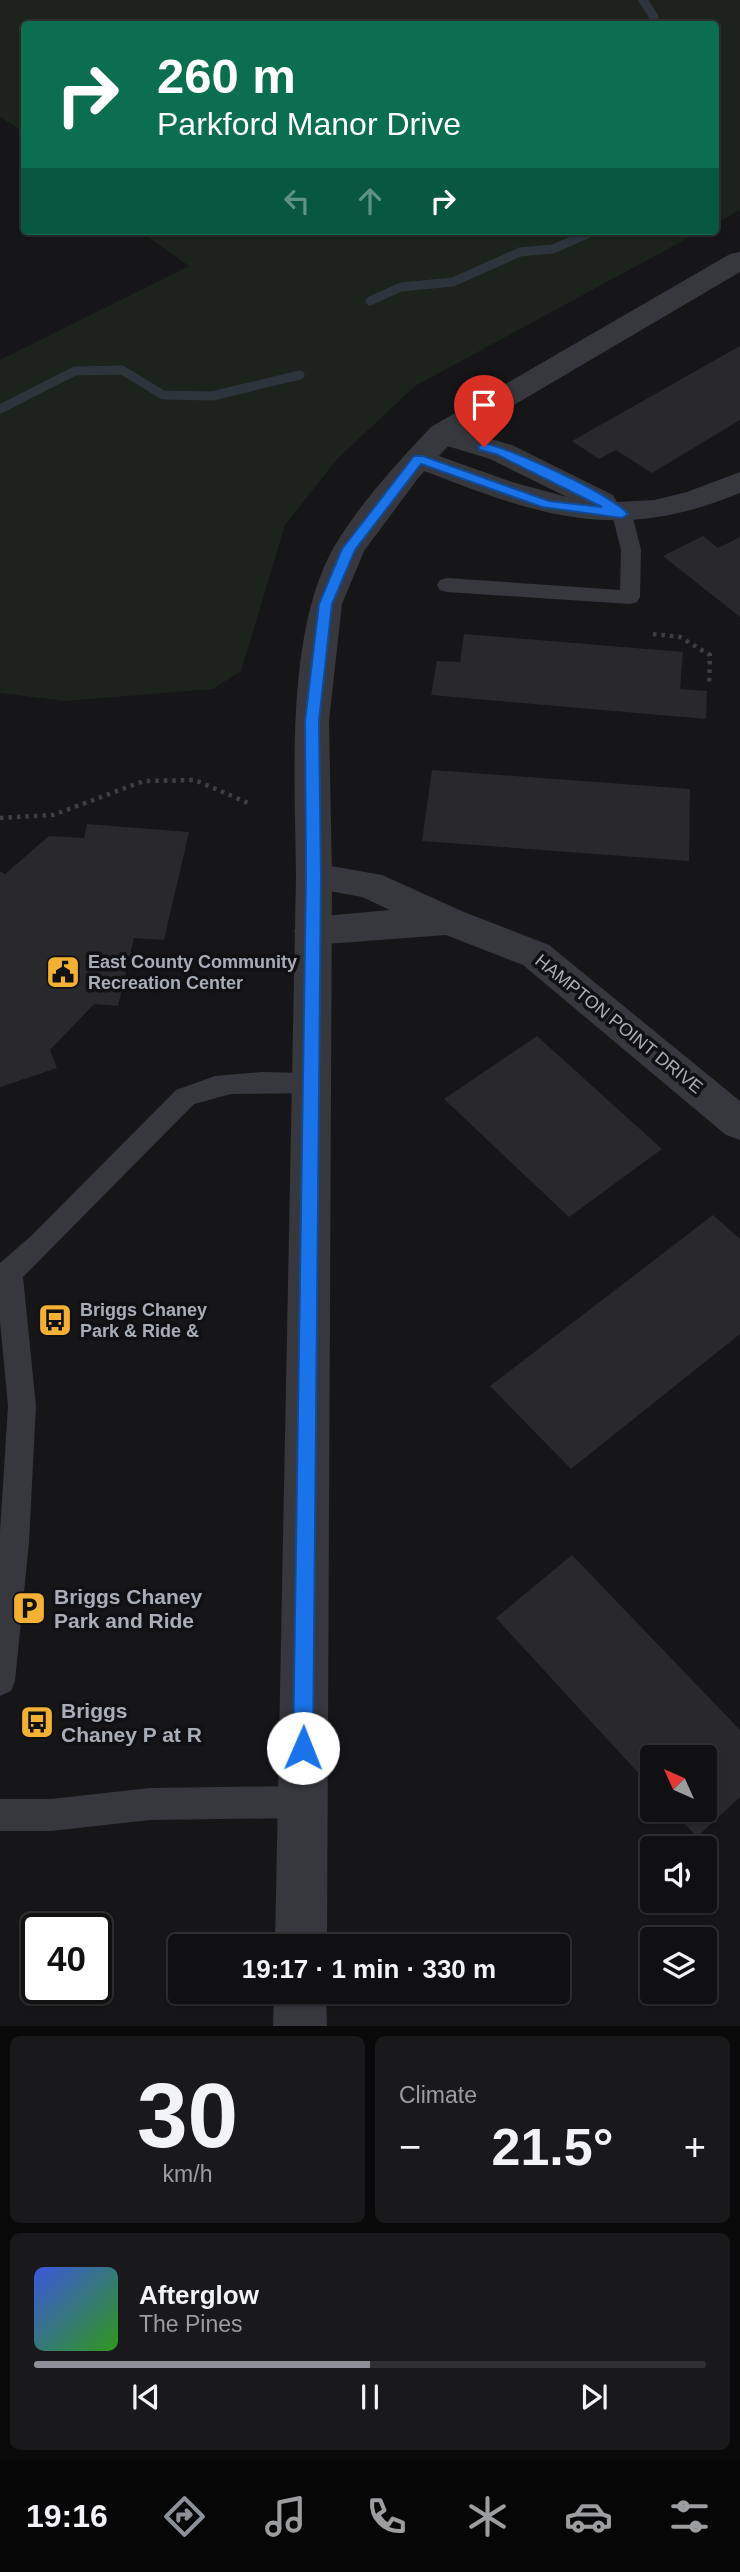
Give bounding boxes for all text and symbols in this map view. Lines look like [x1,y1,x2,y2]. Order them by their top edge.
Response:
icon: right [42,49,133,140]
text: 260 m [157,49,296,103]
text: Parkford Manor Drive [157,106,461,142]
icon: left [278,182,316,220]
icon: ahead [351,182,389,220]
icon: right [424,182,462,220]
pin [454,375,514,447]
icon: arrive [465,386,503,424]
street label: HAMPTON POINT DRIVE [531,950,707,1098]
place label: East County Community Recreation Center [88,952,297,993]
public building icon: East County Community Recreation Center [44,953,82,991]
place label: Briggs Chaney Park & Ride & [80,1300,207,1341]
bus stop icon: Briggs Chaney Park & Ride & [36,1301,74,1339]
place label: Briggs Chaney Park and Ride [54,1585,203,1632]
parking icon: Briggs Chaney Park and Ride [10,1589,48,1627]
place label: Briggs Chaney P at R [61,1699,202,1746]
bus stop icon: Briggs Chaney P at R [18,1703,56,1741]
position arrow [266,1711,340,1785]
north arrow [640,1745,718,1822]
map controls [640,1745,717,2004]
button: sound [640,1836,717,1913]
speed limit sign: 40 [21,1913,112,2004]
button: layers [640,1927,717,2004]
text: 19:17 · 1 min · 330 m [242,1954,496,1984]
text: 30 [137,2065,238,2166]
text: Climate [399,2082,477,2108]
text: 21.5° [491,2118,614,2176]
text: − [399,2126,421,2168]
text: + [684,2126,706,2168]
text: km/h [163,2161,212,2187]
text: Afterglow [139,2280,259,2310]
text: The Pines [139,2311,243,2337]
icon: previous [127,2378,165,2416]
icon: pause [351,2378,389,2416]
icon: next [575,2378,613,2416]
icon: directions [160,2492,209,2541]
icon: music [261,2492,310,2541]
icon: phone [362,2492,411,2541]
icon: climate [463,2492,512,2541]
icon: car [564,2492,613,2541]
icon: filters [665,2492,714,2541]
text: 19:16 [26,2498,108,2534]

